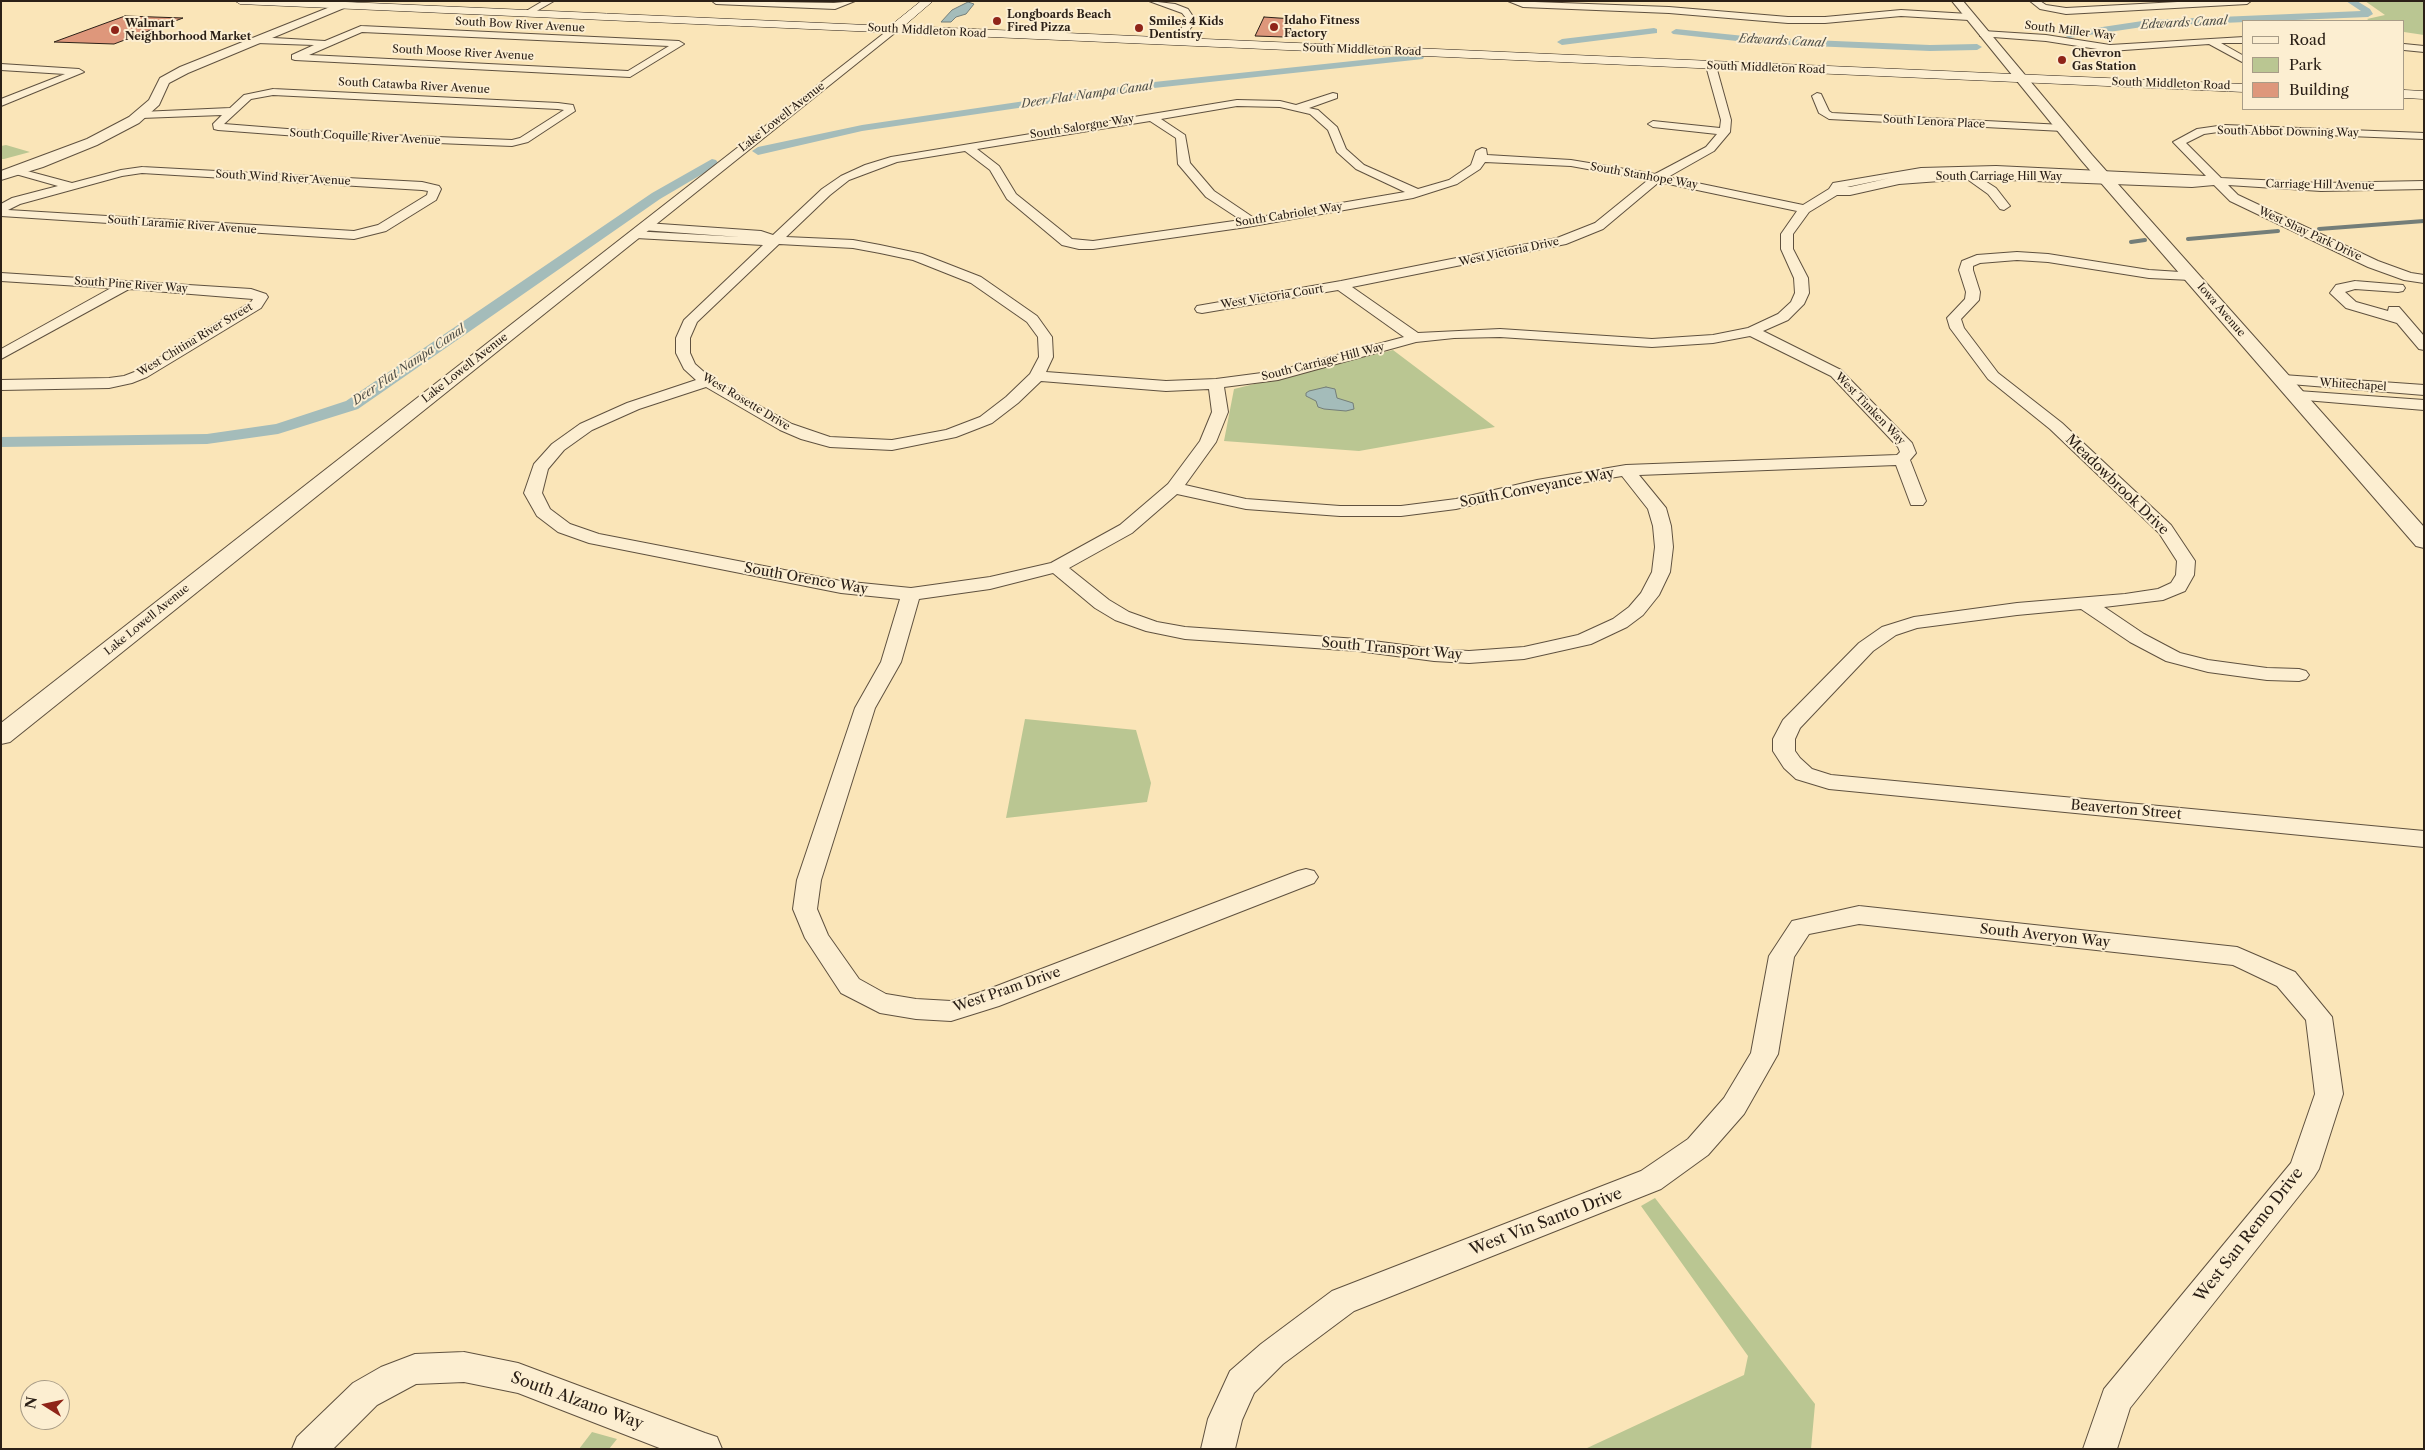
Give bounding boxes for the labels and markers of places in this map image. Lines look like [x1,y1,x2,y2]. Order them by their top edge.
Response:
place label: Longboards Beach Fired Pizza [1007,8,1111,34]
place label: Idaho Fitness Factory [1284,14,1359,40]
marker: Longboards Beach Fired Pizza [991,15,1003,27]
place label: Smiles 4 Kids Dentistry [1149,15,1224,41]
place label: Walmart Neighborhood Market [125,17,251,43]
marker: Idaho Fitness Factory [1268,21,1280,33]
marker: Smiles 4 Kids Dentistry [1133,22,1145,34]
marker: Walmart Neighborhood Market [109,24,121,36]
place label: Chevron Gas Station [2072,47,2136,73]
marker: Chevron Gas Station [2056,54,2068,66]

